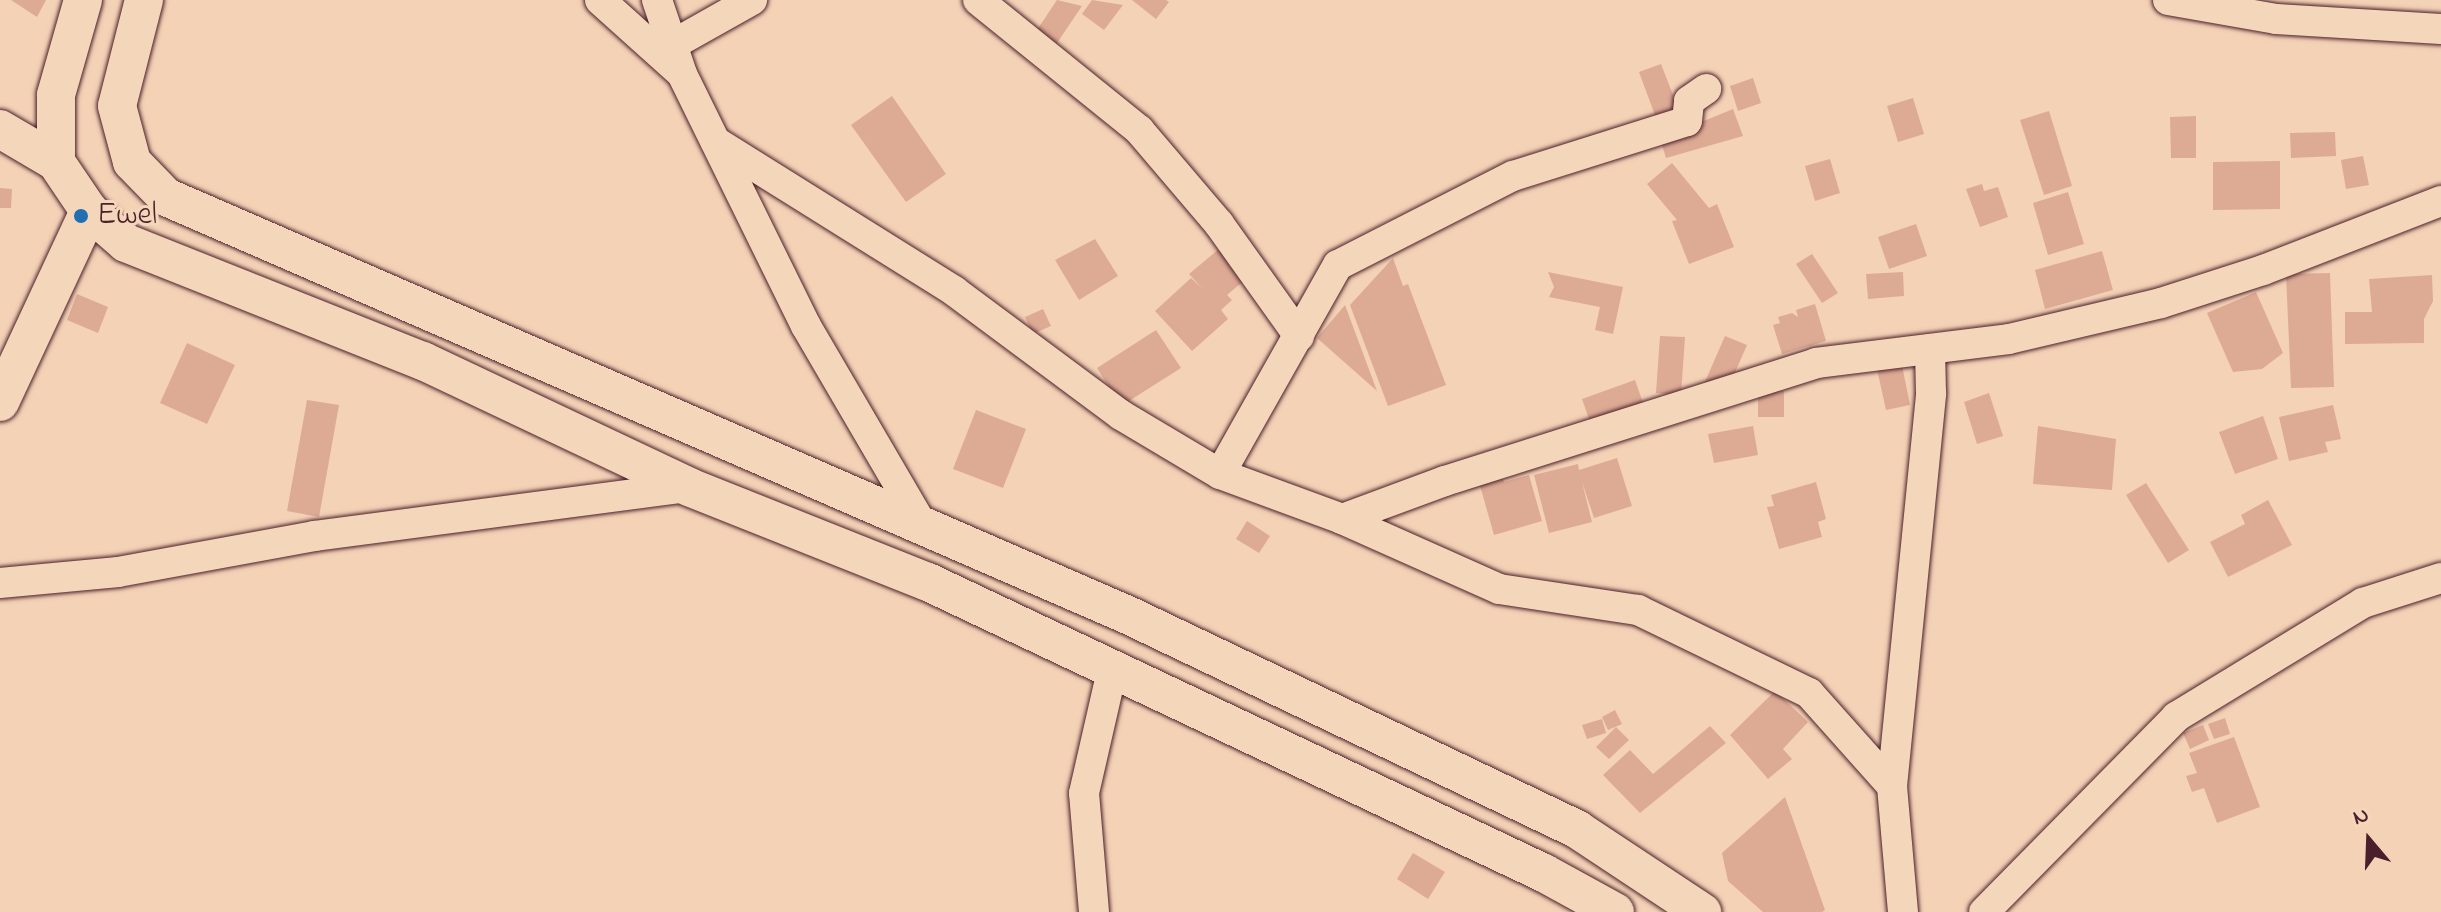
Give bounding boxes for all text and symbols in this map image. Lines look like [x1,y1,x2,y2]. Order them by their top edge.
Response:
place label: Ewel [97,197,157,235]
marker: Ewel [72,207,90,225]
north arrow [2329,800,2409,880]
text: N [2349,800,2373,835]

